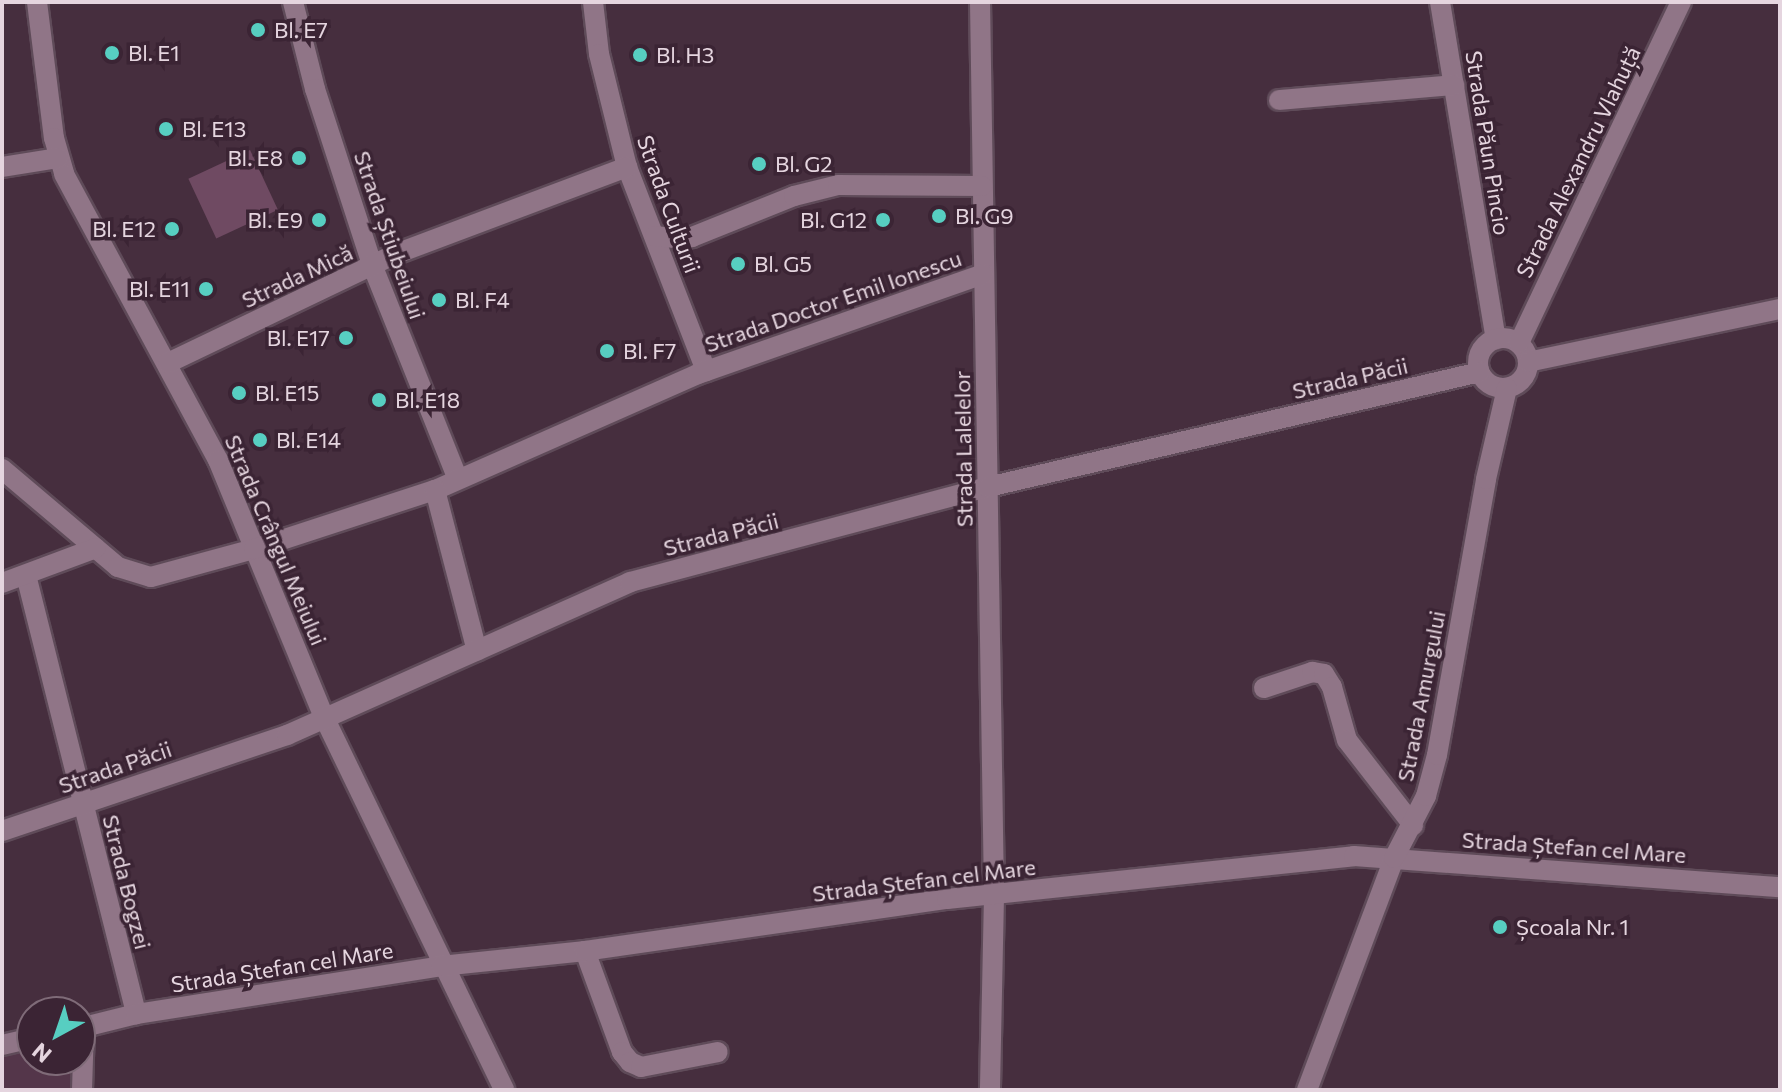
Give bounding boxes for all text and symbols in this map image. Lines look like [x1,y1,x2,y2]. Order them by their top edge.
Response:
place label: Bl. E7 [274,17,328,43]
marker: Bl. E7 [249,21,267,39]
place label: Bl. E1 [128,40,180,66]
place label: Bl. H3 [656,42,714,68]
street label: Strada Alexandru Vlahuță [1510,42,1646,282]
marker: Bl. E1 [103,44,121,62]
marker: Bl. H3 [631,46,649,64]
street label: Strada Păun Pincio [1460,49,1516,237]
place label: Bl. E13 [182,116,246,142]
marker: Bl. E13 [157,120,175,138]
street label: Strada Culturii [632,132,706,276]
place label: Bl. E8 [227,145,283,171]
street label: Strada Știubeiului [349,148,431,322]
marker: Bl. E8 [290,149,308,167]
place label: Bl. G2 [775,151,833,177]
marker: Bl. G2 [750,155,768,173]
place label: Bl. G9 [955,203,1014,229]
place label: Bl. E9 [247,207,303,233]
place label: Bl. G12 [800,207,867,233]
marker: Bl. G9 [930,207,948,225]
marker: Bl. E9 [310,211,328,229]
marker: Bl. G12 [874,211,892,229]
place label: Bl. E12 [92,216,156,242]
marker: Bl. E12 [163,220,181,238]
street label: Strada Mică [237,239,357,313]
street label: Strada Doctor Emil Ionescu [701,245,965,357]
place label: Bl. G5 [754,251,812,277]
marker: Bl. G5 [729,255,747,273]
place label: Bl. E11 [129,276,190,302]
marker: Bl. E11 [197,280,215,298]
place label: Bl. F4 [455,287,510,313]
marker: Bl. F4 [430,291,448,309]
place label: Bl. E17 [267,325,330,351]
marker: Bl. E17 [337,329,355,347]
place label: Bl. F7 [623,338,676,364]
marker: Bl. F7 [598,342,616,360]
street label: Strada Păcii [1290,352,1410,404]
street label: Strada Lalelelor [948,371,978,527]
place label: Bl. E15 [255,380,319,406]
marker: Bl. E15 [230,384,248,402]
place label: Bl. E18 [395,387,460,413]
marker: Bl. E18 [370,391,388,409]
place label: Bl. E14 [276,427,341,453]
street label: Strada Crângul Meiului [220,431,332,649]
marker: Bl. E14 [251,431,269,449]
street label: Strada Păcii [661,507,781,561]
street label: Strada Amurgului [1392,608,1450,784]
street label: Strada Păcii [55,735,175,799]
street label: Strada Bogzei [98,812,156,952]
street label: Strada Ștefan cel Mare [1461,826,1687,868]
street label: Strada Ștefan cel Mare [811,853,1037,907]
place label: Școala Nr. 1 [1516,914,1629,940]
marker: Școala Nr. 1 [1491,918,1509,936]
street label: Strada Ștefan cel Mare [169,936,395,998]
north arrow [16,996,96,1076]
text: N [27,1038,57,1069]

